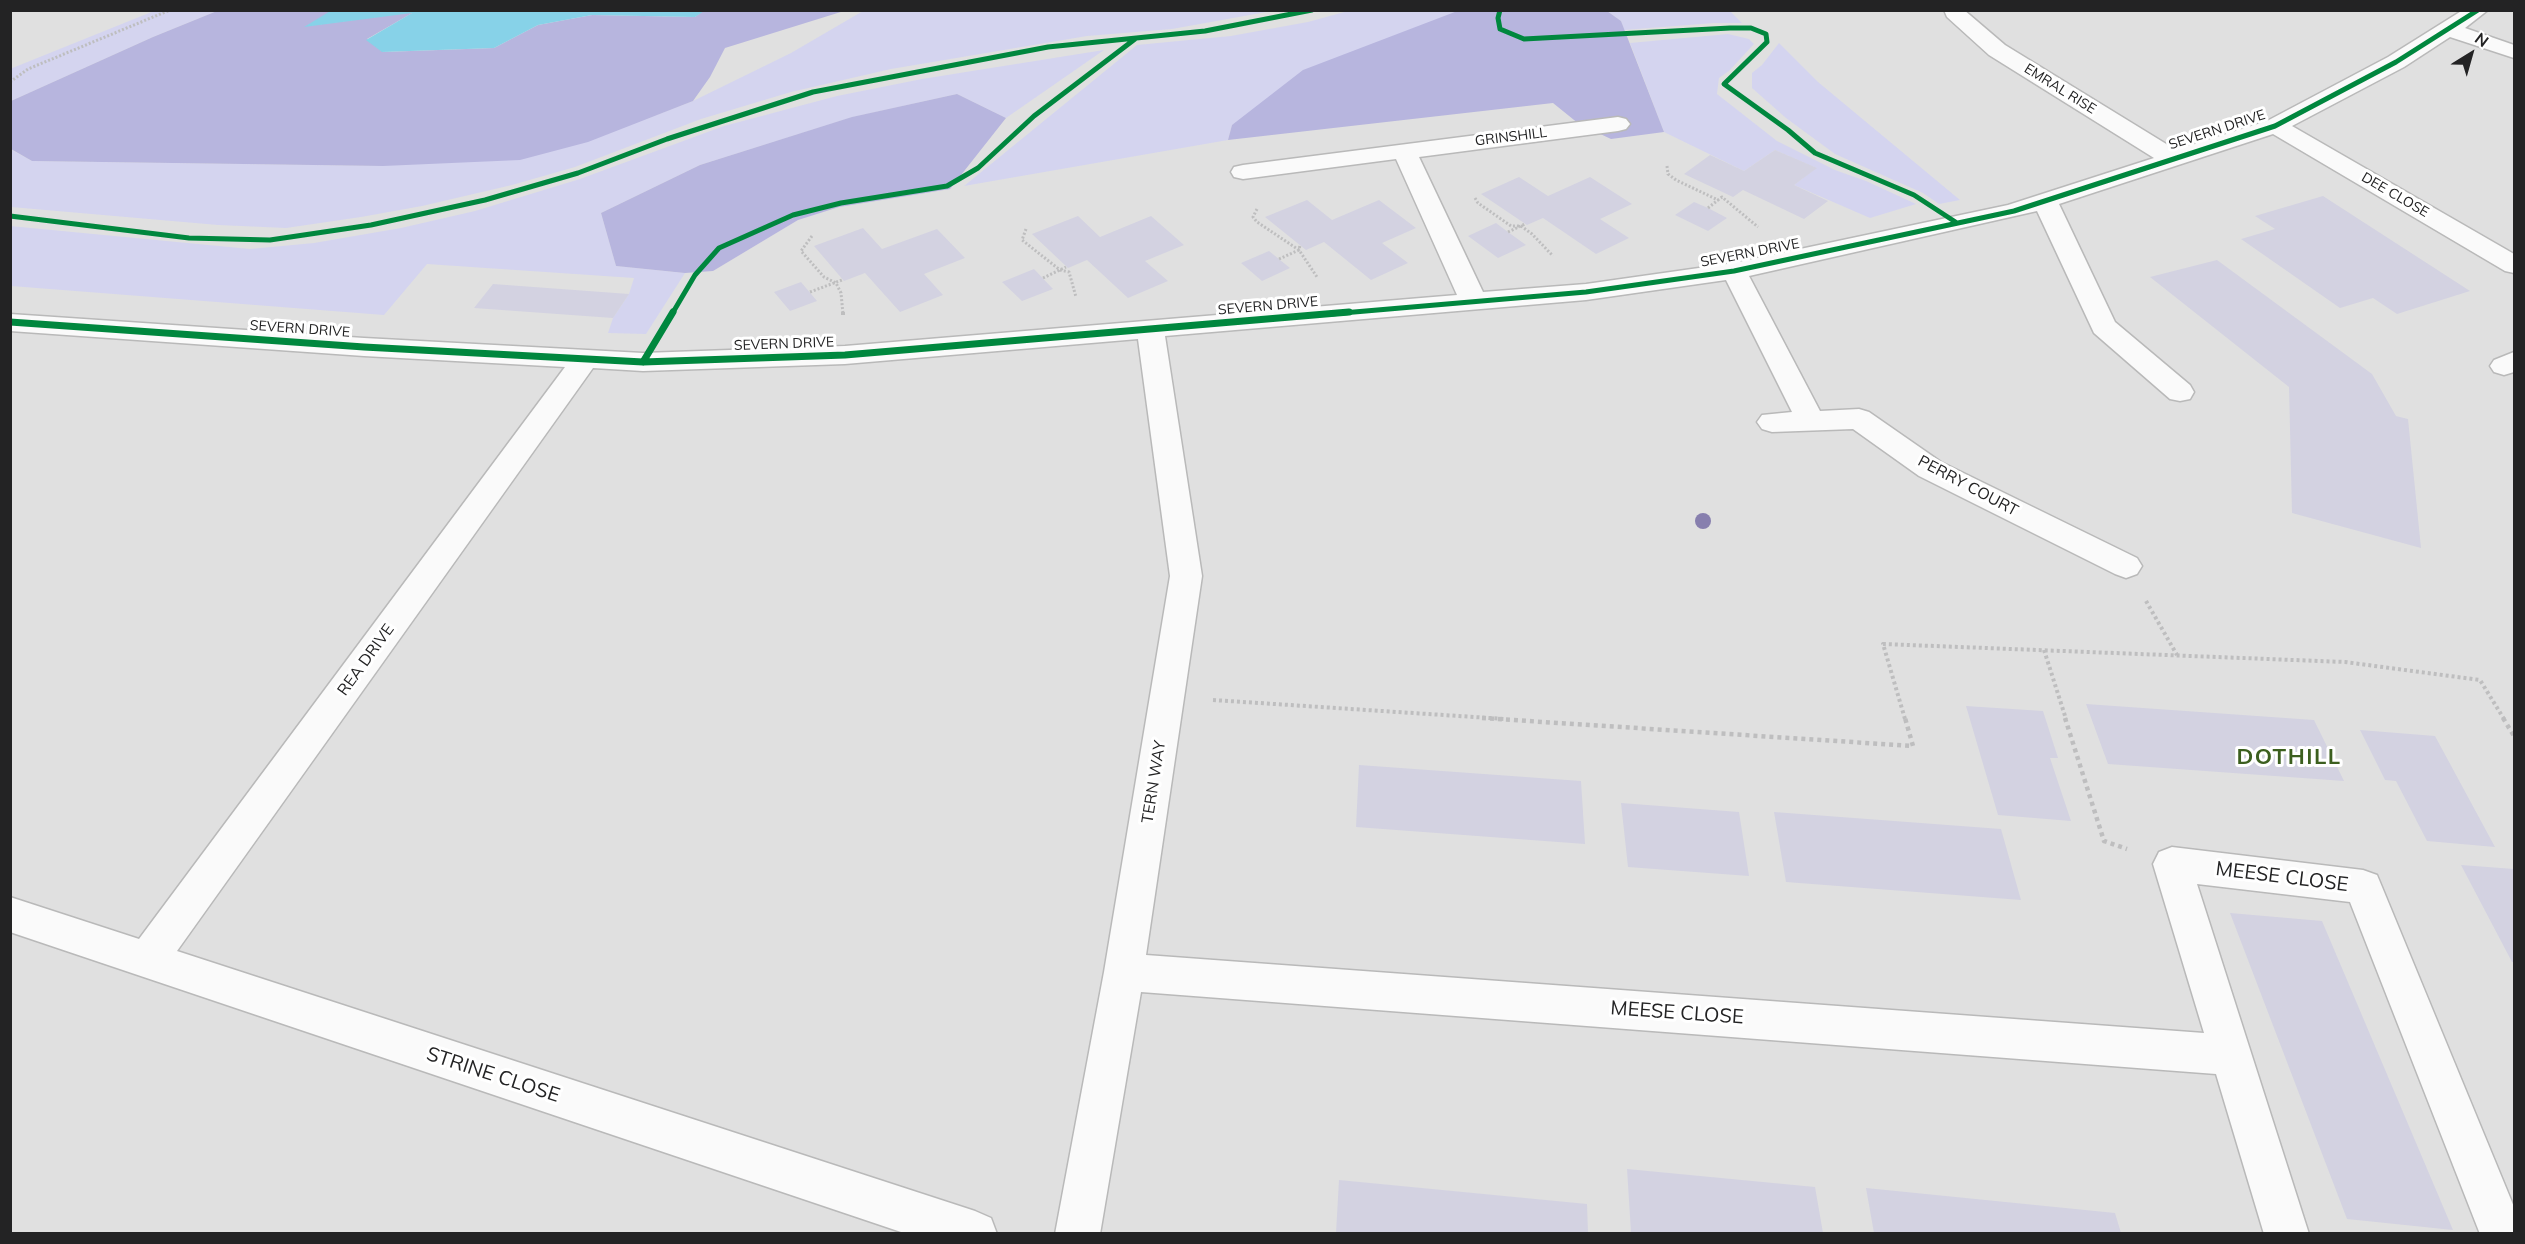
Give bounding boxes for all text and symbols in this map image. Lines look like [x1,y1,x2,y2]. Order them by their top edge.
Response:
north arrow [2441,24,2501,84]
text: N [2471,28,2493,51]
street label: EMRAL RISE [2021,60,2099,118]
street label: SEVERN DRIVE [2167,106,2267,154]
street label: GRINSHILL [1474,124,1548,150]
street label: DEE CLOSE [2358,169,2432,221]
street label: SEVERN DRIVE [1699,235,1801,271]
street label: SEVERN DRIVE [1217,293,1319,319]
street label: SEVERN DRIVE [249,317,351,341]
street label: SEVERN DRIVE [734,334,834,354]
street label: PERRY COURT [1915,452,2021,520]
street label: REA DRIVE [334,620,398,700]
street label: TERN WAY [1138,739,1170,825]
district label: DOTHILL [2236,744,2342,770]
street label: MEESE CLOSE [2214,857,2350,897]
street label: MEESE CLOSE [1610,996,1744,1030]
street label: STRINE CLOSE [423,1042,563,1108]

